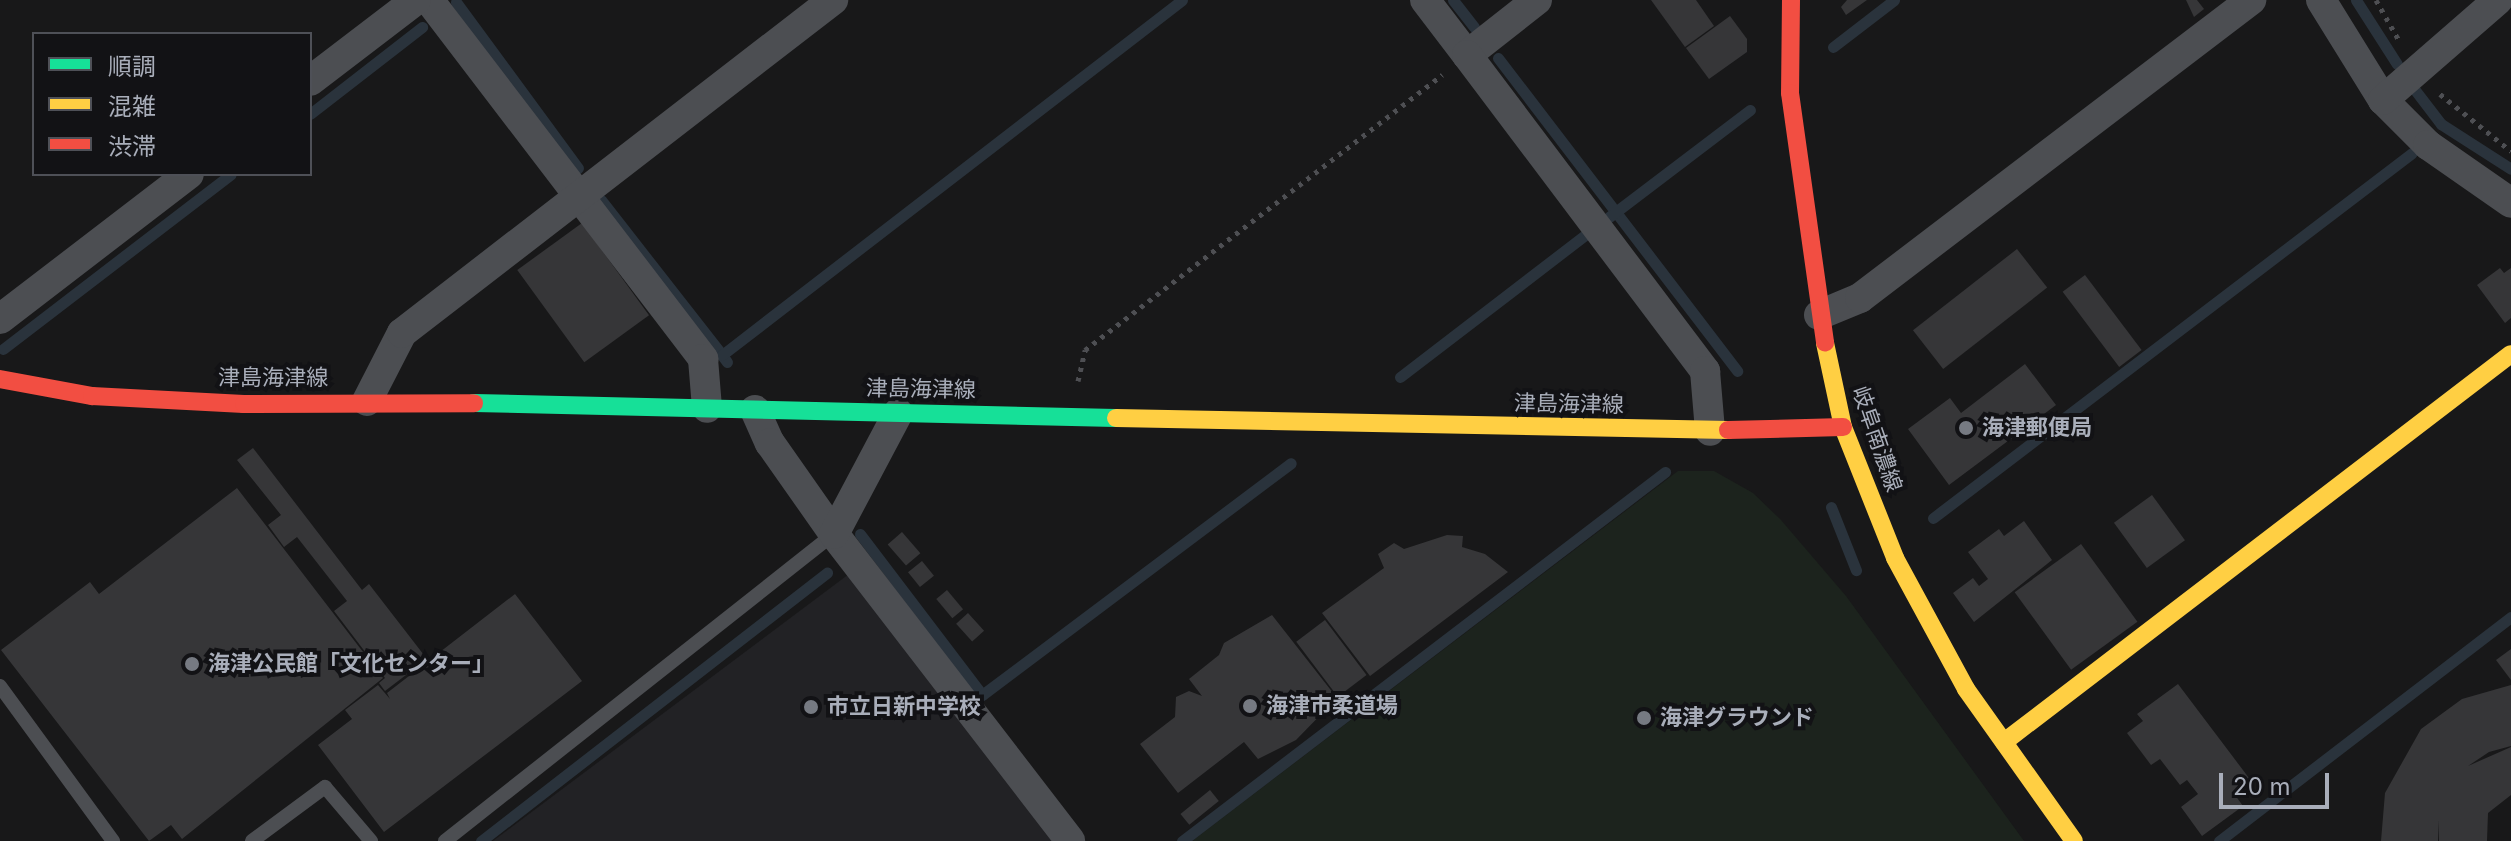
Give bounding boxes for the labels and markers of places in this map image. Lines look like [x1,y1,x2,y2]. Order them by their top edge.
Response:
place label: 海津郵便局 [1982,415,2092,441]
marker: 海津郵便局 [1957,419,1975,437]
place label: 海津公民館「文化センター」 [208,651,494,677]
marker: 海津公民館「文化センター」 [183,655,201,673]
place label: 海津市柔道場 [1266,693,1398,719]
place label: 市立日新中学校 [827,694,981,720]
marker: 海津市柔道場 [1241,697,1259,715]
marker: 市立日新中学校 [802,698,820,716]
place label: 海津グラウンド [1660,705,1814,731]
marker: 海津グラウンド [1635,709,1653,727]

